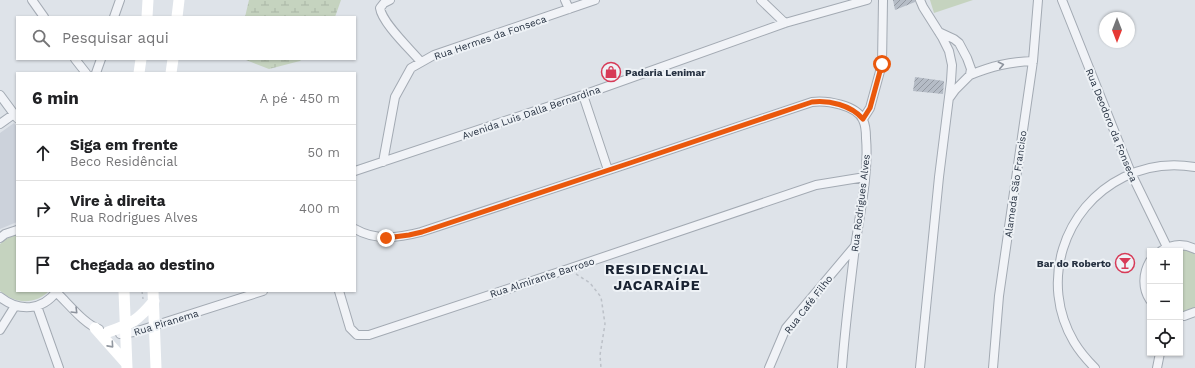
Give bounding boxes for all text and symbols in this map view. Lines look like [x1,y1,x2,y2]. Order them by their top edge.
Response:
north arrow [1099,12,1135,48]
street label: Rua Hermes da Fonseca [433,13,548,62]
search box [16,16,356,60]
icon: search [30,27,52,49]
text: Pesquisar aqui [62,29,169,47]
route start [873,55,891,73]
shop icon: Padaria Lenimar [600,61,622,83]
one-way arrow [998,61,1004,69]
place label: Padaria Lenimar [625,67,706,78]
street label: Rua Deodoro da Fonseca [1084,67,1139,184]
street label: Avenida Luis Dalla Bernardina [461,84,602,141]
text: 6 min [32,88,79,108]
text: A pé · 450 m [260,91,340,106]
street label: Alameda São Franciso [1003,130,1028,238]
text: Siga em frente [70,136,178,154]
icon: ahead [32,142,54,164]
text: 50 m [308,145,340,160]
text: Beco Residêncial [70,154,178,169]
street label: Rua Rodrigues Alves [849,154,872,253]
text: Vire à direita [70,192,165,210]
icon: right [32,198,54,220]
text: 400 m [299,201,340,216]
text: Rua Rodrigues Alves [70,210,198,225]
route end [377,229,395,247]
map controls [1147,248,1183,356]
button: + [1147,248,1183,284]
bar icon: Bar do Roberto [1114,252,1136,274]
icon: arrive [32,254,54,276]
street label: Rua Almirante Barroso [488,255,596,300]
text: Chegada ao destino [70,256,215,274]
place label: Bar do Roberto [1037,258,1111,269]
district label: RESIDENCIAL JACARAÍPE [605,261,709,293]
street label: Rua Café Filho [782,273,835,336]
button: − [1147,284,1183,320]
one-way arrow [70,306,78,314]
street label: Rua Piranema [132,307,200,338]
button: locate [1147,320,1183,356]
one-way arrow [106,340,113,348]

